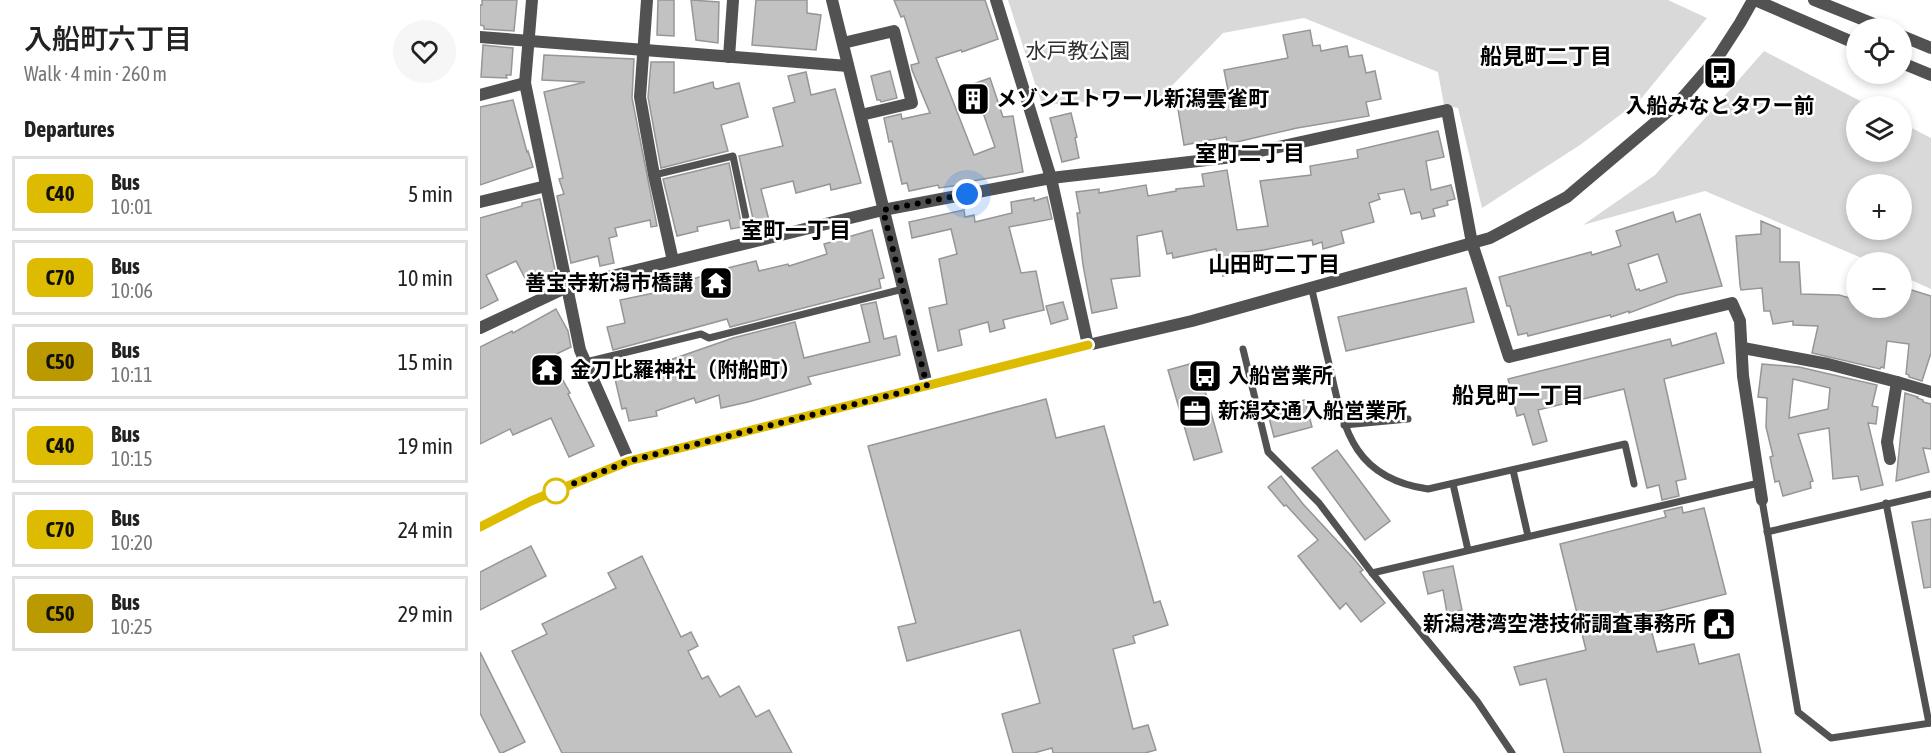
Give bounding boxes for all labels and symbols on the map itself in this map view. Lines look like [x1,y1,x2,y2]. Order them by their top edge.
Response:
park label: 水戸教公園 [1026,38,1131,62]
district label: 船見町二丁目 [1480,43,1612,69]
bus stop icon: 入船みなとタワー前 [1702,55,1738,91]
building icon: メゾンエトワール新潟雲雀町 [955,81,991,117]
place label: メゾンエトワール新潟雲雀町 [996,86,1269,110]
place label: 入船みなとタワー前 [1626,93,1815,117]
district label: 室町二丁目 [1195,140,1305,166]
your location [952,179,982,209]
district label: 室町一丁目 [741,217,851,243]
district label: 山田町二丁目 [1208,251,1340,277]
temple icon: 善宝寺新潟市橋講 [698,265,734,301]
place label: 善宝寺新潟市橋講 [525,270,693,294]
temple icon: 金刀比羅神社（附船町） [529,352,565,388]
place label: 金刀比羅神社（附船町） [570,357,801,381]
bus stop icon: 入船営業所 [1187,358,1223,394]
place label: 入船営業所 [1228,363,1333,387]
district label: 船見町一丁目 [1452,382,1584,408]
office icon: 新潟交通入船営業所 [1177,393,1213,429]
place label: 新潟交通入船営業所 [1218,398,1407,422]
unlabelled marker [543,478,569,504]
public building icon: 新潟港湾空港技術調査事務所 [1701,606,1737,642]
place label: 新潟港湾空港技術調査事務所 [1423,611,1696,635]

